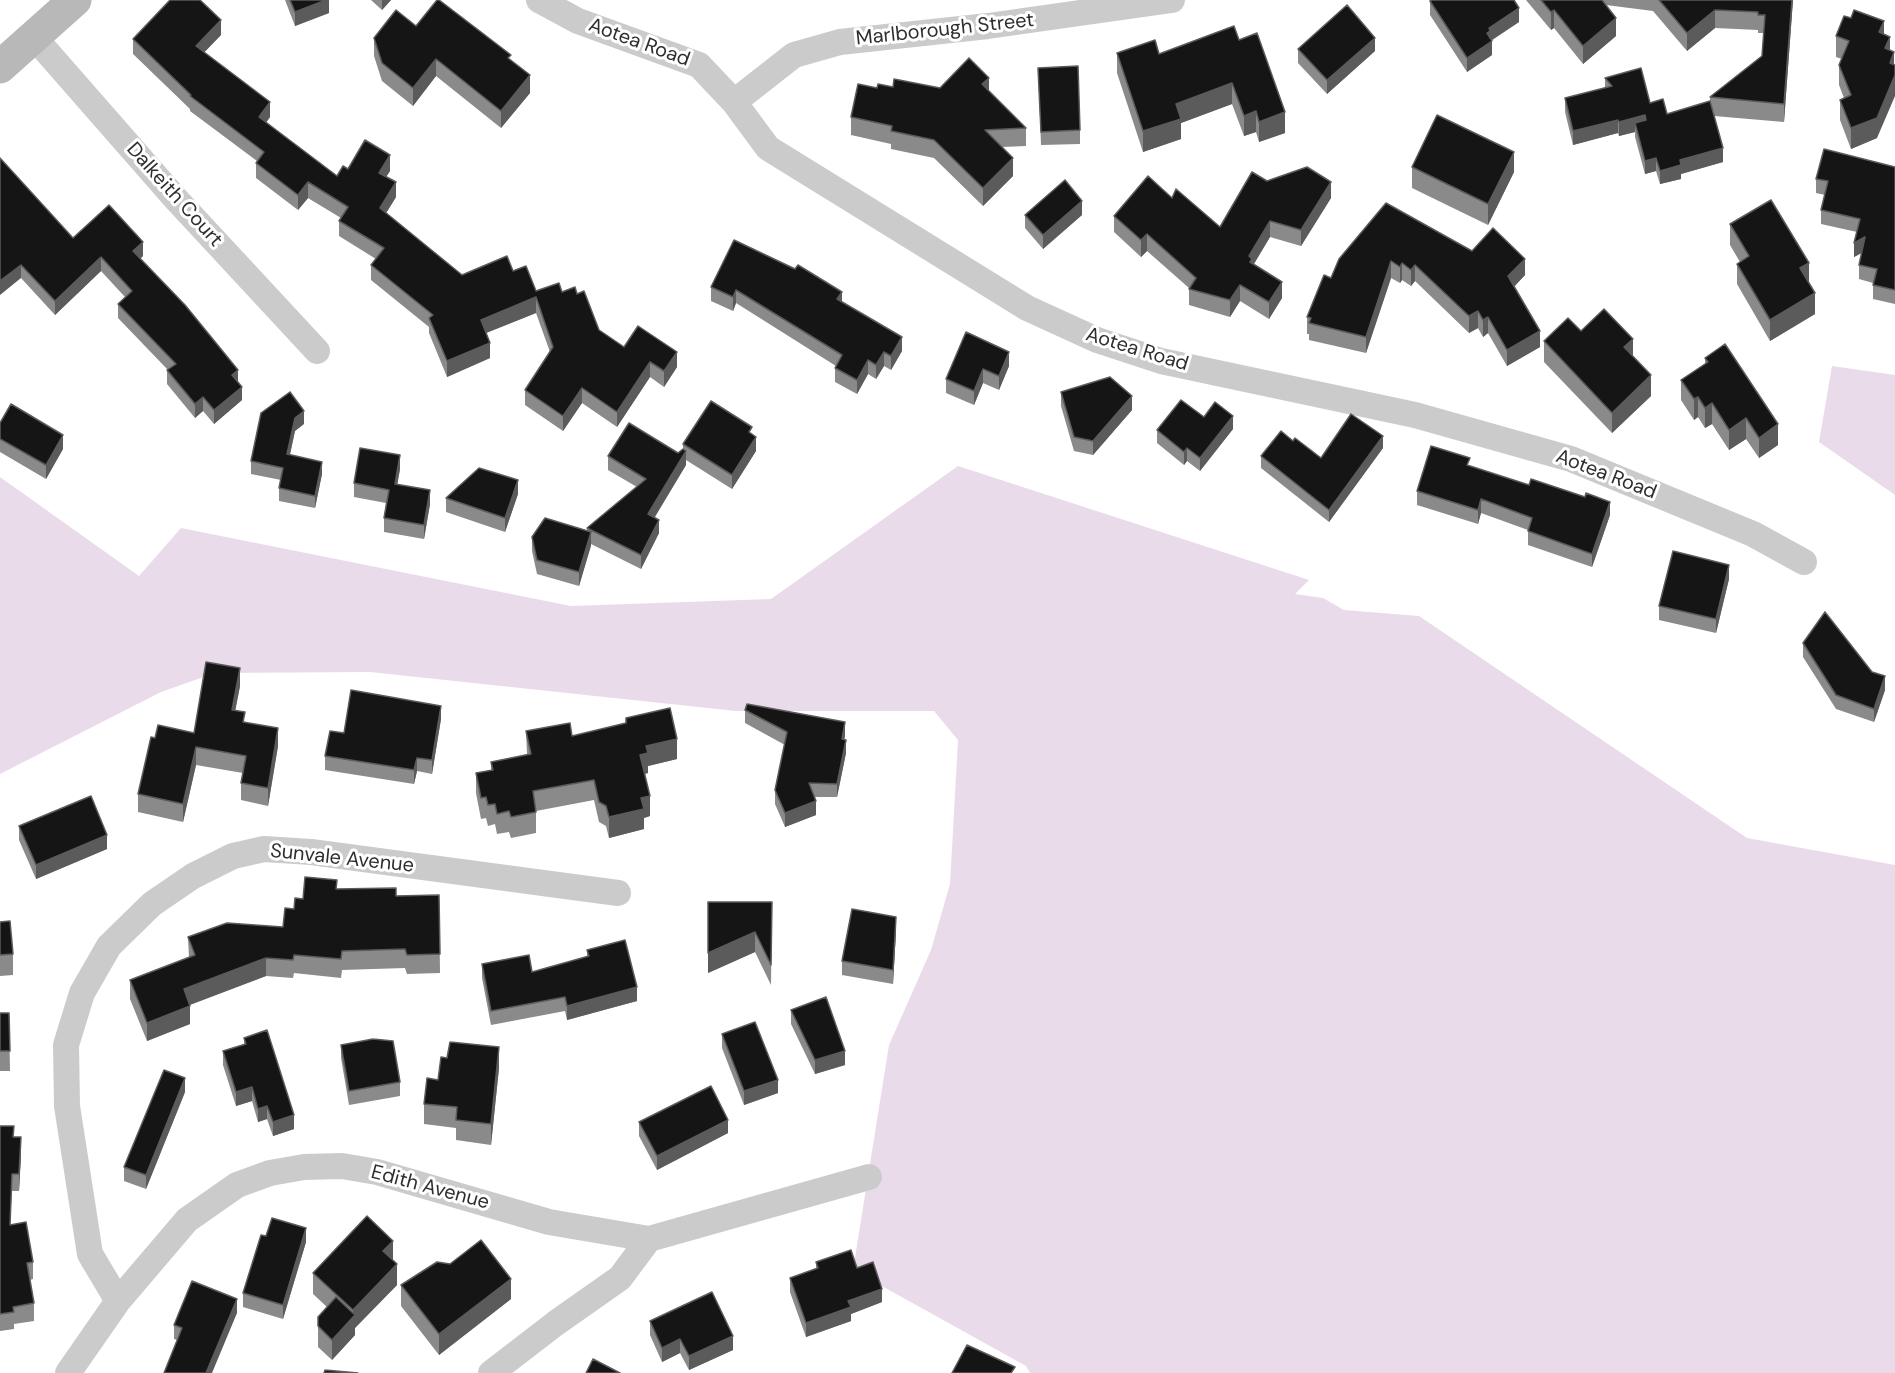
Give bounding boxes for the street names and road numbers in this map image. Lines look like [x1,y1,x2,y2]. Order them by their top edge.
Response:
street label: Marlborough Street [855,9,1035,51]
street label: Aotea Road [585,14,693,72]
street label: Dalkeith Court [121,138,227,252]
street label: Aotea Road [1083,323,1191,377]
street label: Aotea Road [1552,445,1660,505]
street label: Sunvale Avenue [269,840,415,878]
street label: Edith Avenue [368,1161,492,1215]

